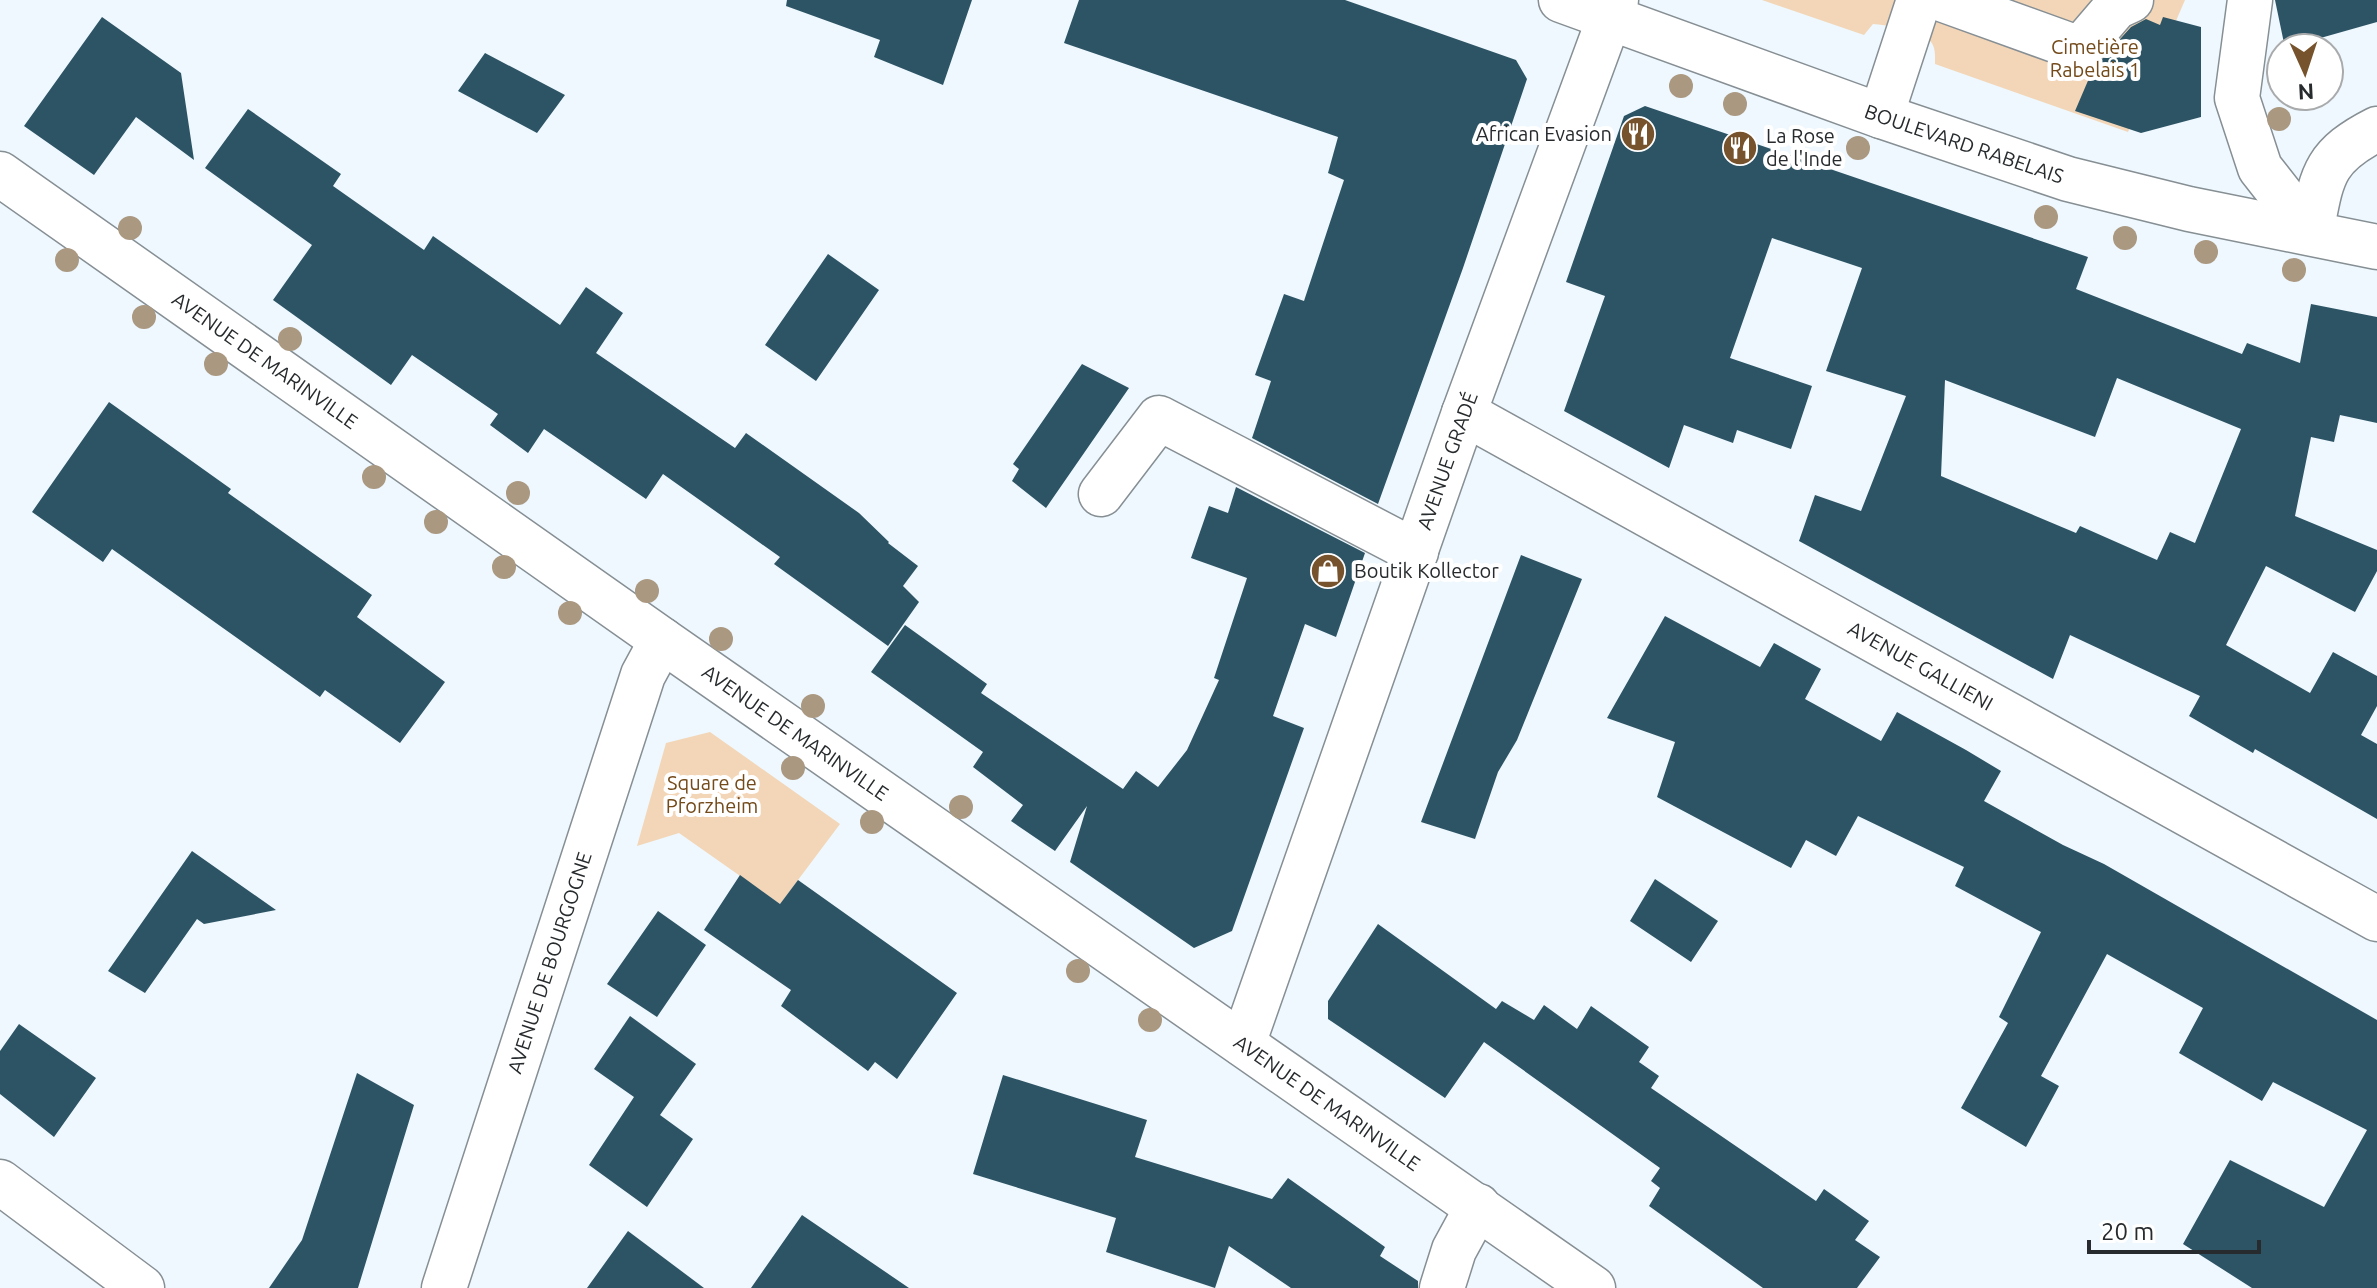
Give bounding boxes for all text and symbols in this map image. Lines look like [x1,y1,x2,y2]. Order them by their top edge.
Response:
north arrow [2265,32,2345,112]
park label: Cimetière Rabelais 1 [2050,35,2140,81]
text: N [2297,80,2315,105]
street label: BOULEVARD RABELAIS [1862,99,2067,188]
restaurant icon: African Evasion [1619,115,1657,153]
place label: African Evasion [1476,122,1612,145]
place label: La Rose de l'Inde [1766,124,1843,170]
restaurant icon: La Rose de l'Inde [1721,129,1759,167]
street label: AVENUE DE MARINVILLE [168,287,362,433]
street label: AVENUE GRADÉ [1412,389,1482,532]
shop icon: Boutik Kollector [1309,552,1347,590]
place label: Boutik Kollector [1354,559,1499,582]
street label: AVENUE GALLIENI [1844,616,1997,715]
street label: AVENUE DE MARINVILLE [698,660,893,805]
park label: Square de Pforzheim [666,771,758,817]
street label: AVENUE DE BOURGOGNE [502,849,596,1076]
street label: AVENUE DE MARINVILLE [1230,1030,1425,1175]
scale bar [2089,1204,2259,1254]
text: 20 m [2101,1218,2154,1245]

